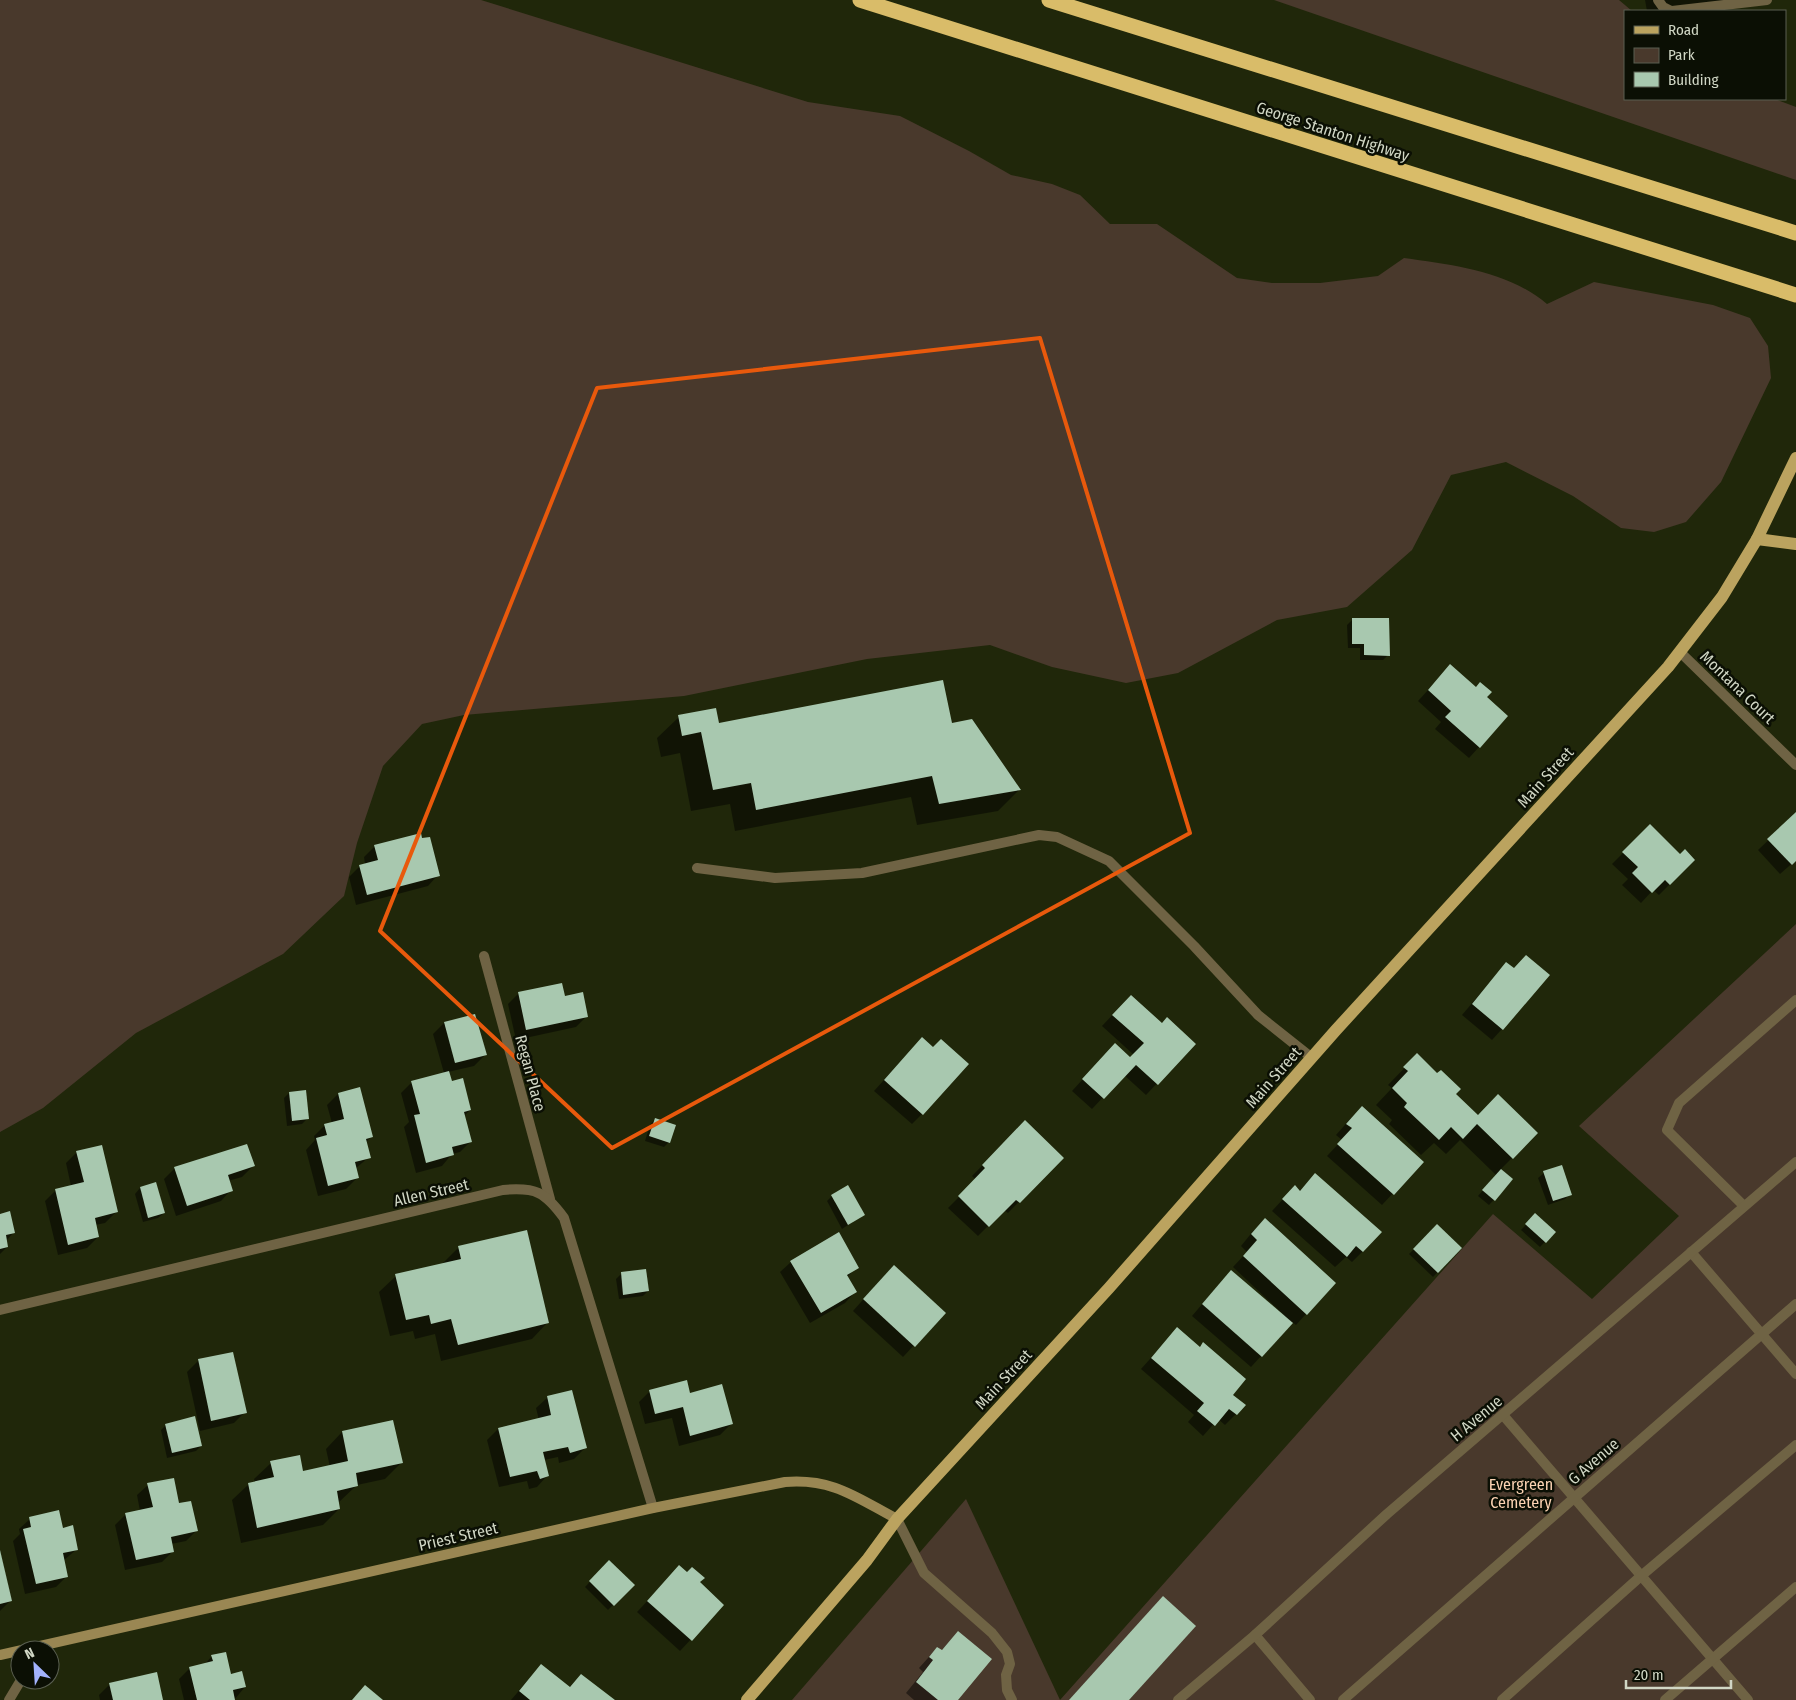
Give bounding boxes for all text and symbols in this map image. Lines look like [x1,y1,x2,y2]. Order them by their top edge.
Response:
legend [1624,10,1786,100]
text: Road [1668,21,1699,39]
text: Park [1668,46,1695,64]
text: Building [1668,71,1719,89]
street label: George Stanton Highway [1254,98,1412,165]
street label: Montana Court [1696,647,1780,728]
street label: Main Street [1513,743,1578,811]
street label: Regan Place [511,1033,550,1113]
street label: Main Street [1242,1042,1306,1112]
street label: Allen Street [392,1174,471,1210]
street label: Main Street [971,1345,1036,1413]
street label: H Avenue [1447,1391,1506,1445]
street label: G Avenue [1564,1434,1623,1489]
park label: Evergreen Cemetery [1489,1475,1553,1512]
street label: Priest Street [417,1518,500,1555]
north arrow [10,1640,60,1690]
text: N [22,1644,37,1663]
scale bar [1626,1658,1731,1690]
text: 20 m [1634,1666,1664,1684]

